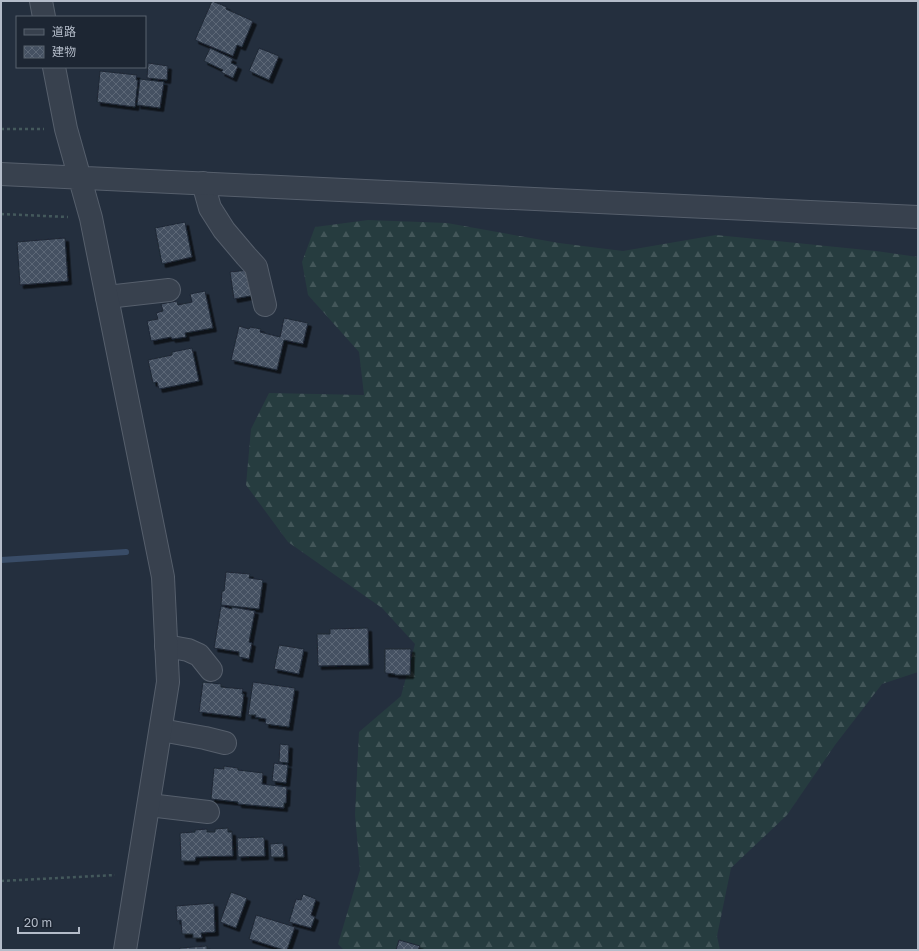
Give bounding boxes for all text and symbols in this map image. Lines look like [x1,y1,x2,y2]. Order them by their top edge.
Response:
legend [16,16,146,68]
text: 道路 [52,24,76,39]
text: 建物 [52,44,76,59]
scale bar [18,909,79,935]
text: 20 m [24,915,52,930]

